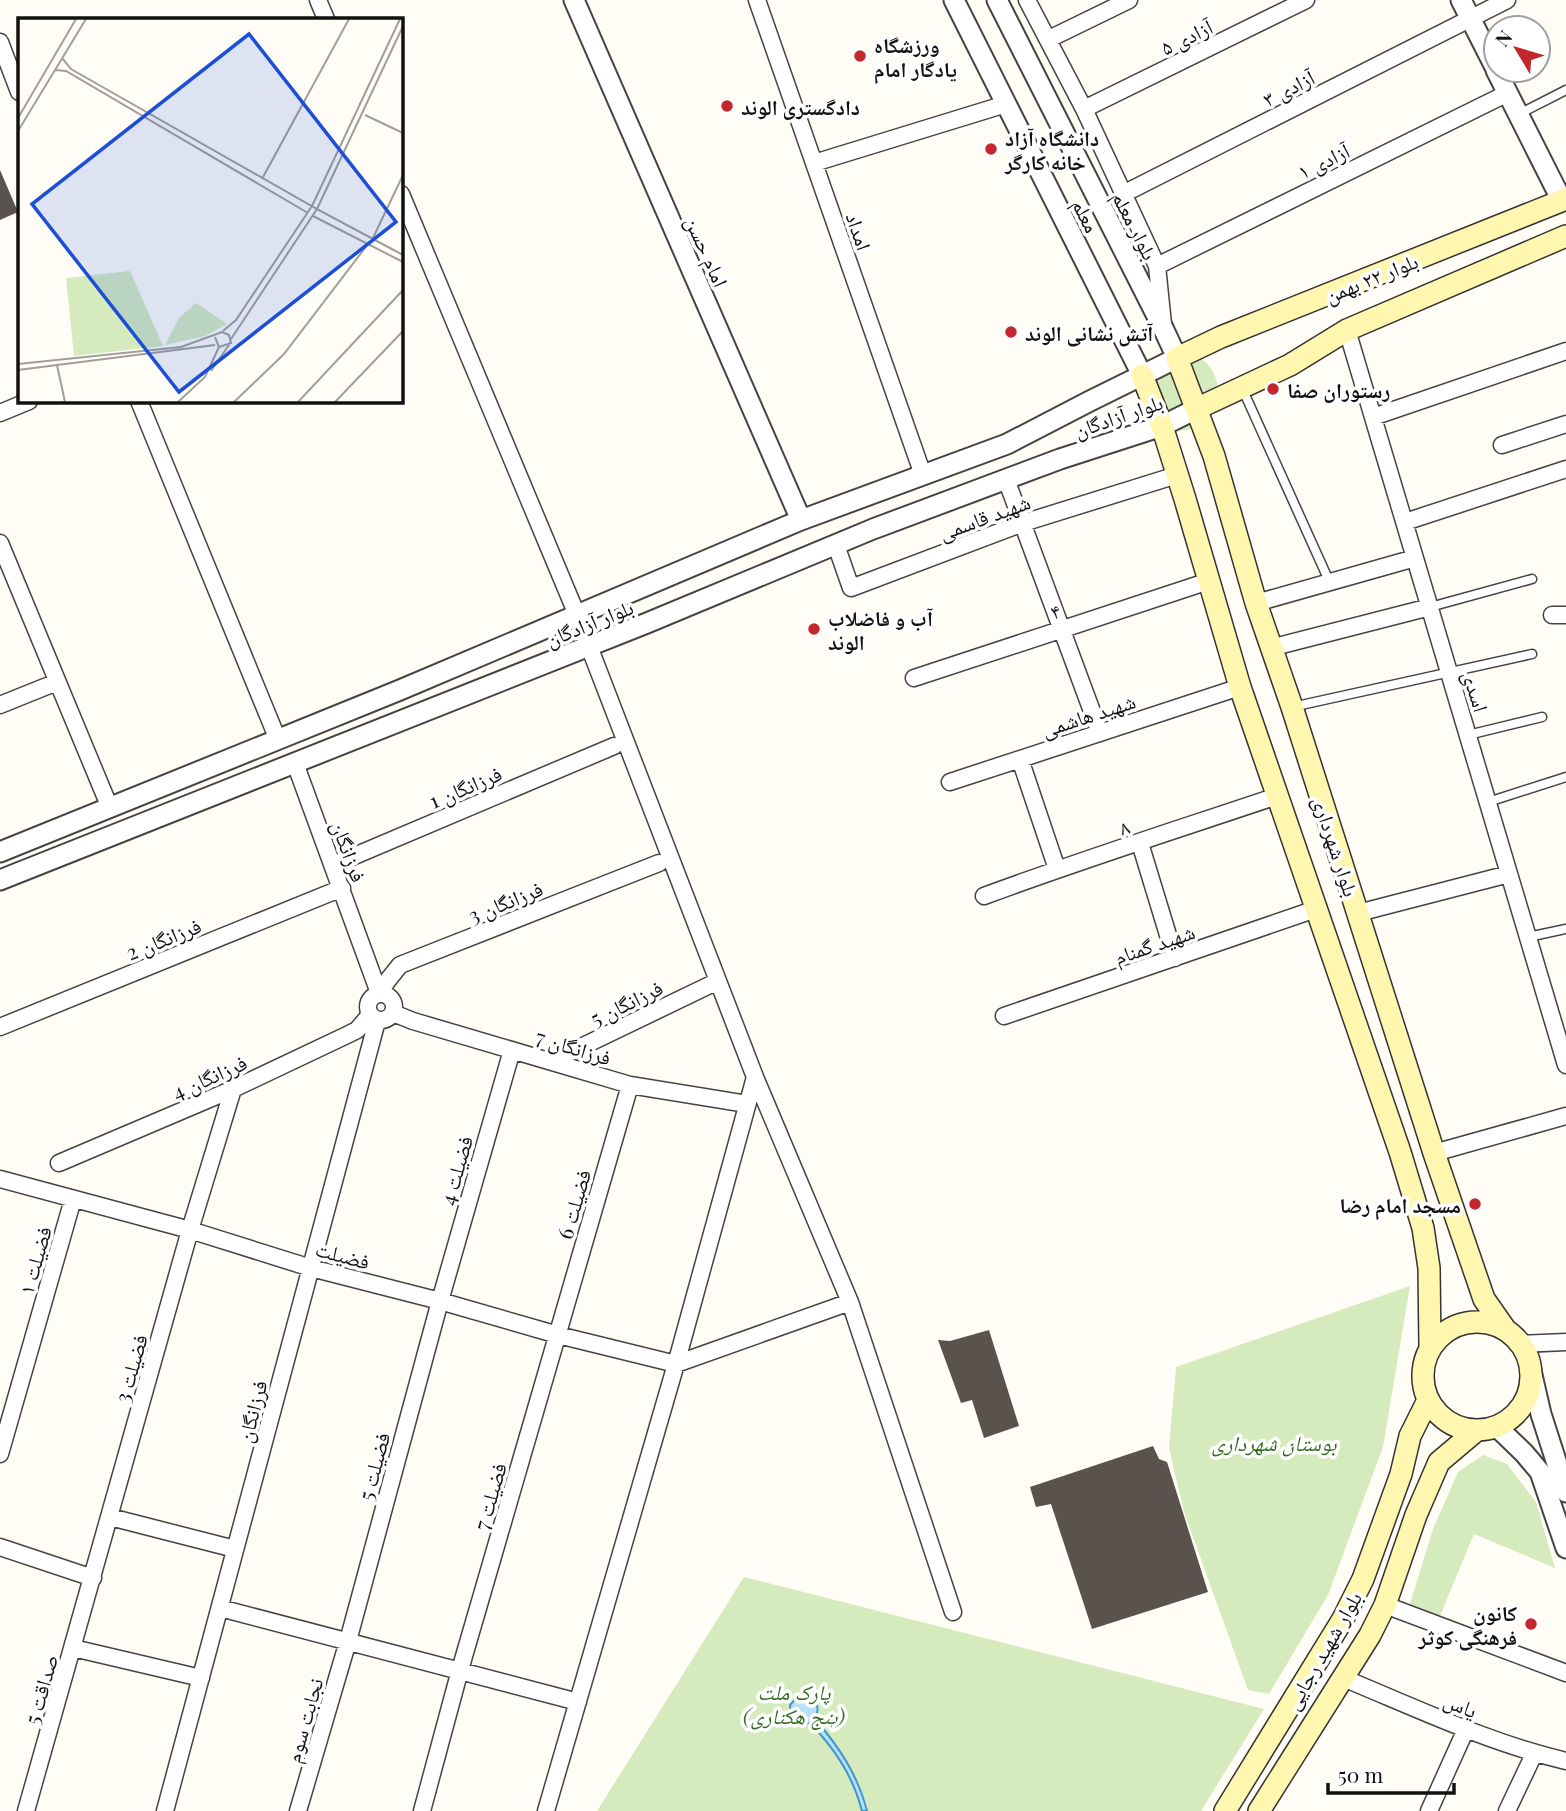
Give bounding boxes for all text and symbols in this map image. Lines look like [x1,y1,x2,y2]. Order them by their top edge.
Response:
street label: آزادی ۵ [1155,11,1217,61]
north arrow [1482,14,1552,84]
inset map [18,18,402,402]
text: N [1488,24,1517,51]
place label: ورزشگاه یادگار امام [874,30,957,84]
marker: ورزشگاه یادگار امام [852,48,868,64]
street label: آزادی ۳ [1257,62,1319,112]
place label: دادگستری الوند [741,92,860,120]
marker: دادگستری الوند [719,98,735,114]
place label: دانشگاه آزاد خانه کارگر [1004,123,1099,175]
street label: آزادی ۱ [1292,135,1354,185]
marker: دانشگاه آزاد خانه کارگر [983,141,999,157]
street label: بلوار معلم [1105,186,1165,265]
street label: معلم [1065,193,1107,238]
street label: امداد [841,208,879,254]
street label: امام حسن [678,211,736,292]
street label: بلوار ۲۲ بهمن [1320,246,1422,309]
place label: آتش نشانی الوند [1025,318,1153,347]
marker: آتش نشانی الوند [1003,324,1019,340]
place label: رستوران صفا [1287,375,1390,403]
marker: رستوران صفا [1265,381,1281,397]
street label: بلوار آزادگان [1070,387,1166,443]
street label: شهید قاسمی [934,486,1034,546]
street label: بلوار آزادگان [541,592,637,652]
street label: ۴ [1046,595,1064,625]
place label: آب و فاضلاب الوند [828,603,933,655]
marker: آب و فاضلاب الوند [806,621,822,637]
street label: اسدی [1458,667,1496,715]
street label: شهید هاشمی [1037,686,1139,743]
street label: فرزانگان 1 [424,758,506,814]
street label: بلوار شهرداری [1308,792,1366,900]
street label: ۸ [1115,811,1133,841]
street label: فرزانگان [326,816,374,886]
street label: فرزانگان 3 [464,873,546,929]
street label: فرزانگان 2 [121,910,205,966]
street label: شهید گمنام [1110,916,1199,972]
street label: فرزانگان 5 [585,972,667,1032]
street label: فرزانگان 7 [533,1021,615,1071]
street label: فرزانگان 4 [167,1047,251,1105]
street label: فضیلت 4 [432,1132,478,1208]
street label: فضیلت 6 [550,1166,596,1242]
place label: مسجد امام رضا [1340,1190,1461,1220]
marker: مسجد امام رضا [1467,1196,1483,1212]
street label: فضیلت ۱ [11,1223,57,1297]
street label: فضیلت [313,1233,373,1275]
street label: فضیلت 3 [107,1331,153,1405]
street label: فرزانگان [229,1377,273,1445]
park label: بوستان شهرداری [1212,1428,1337,1457]
street label: فضیلت 5 [351,1429,395,1503]
street label: فضیلت 7 [466,1459,512,1533]
street label: بلوار شهید رجایی [1277,1586,1368,1715]
place label: کانون فرهنگی کوثر [1418,1598,1517,1651]
marker: کانون فرهنگی کوثر [1523,1616,1539,1632]
street label: صداقت 5 [17,1651,63,1727]
street label: نجابت سوم [278,1674,330,1766]
park label: پارک ملت (پنج هکتاری) [743,1677,845,1730]
street label: یاس [1440,1685,1482,1724]
scale bar [1328,1752,1454,1796]
text: 50 m [1338,1760,1384,1788]

